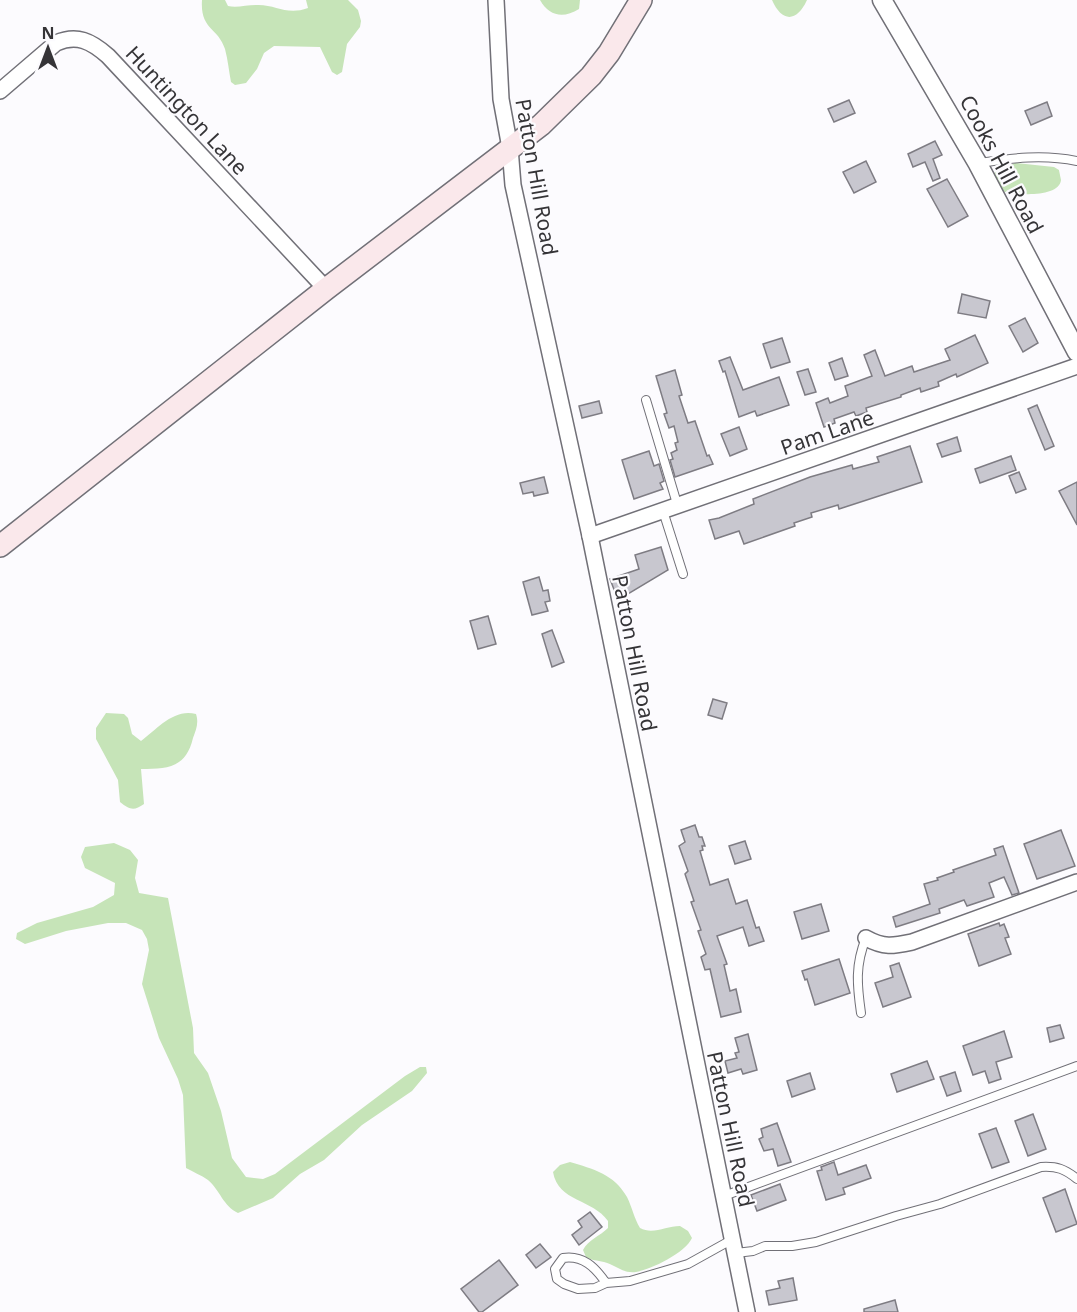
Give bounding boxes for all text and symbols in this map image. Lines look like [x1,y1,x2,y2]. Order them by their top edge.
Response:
north arrow [18,18,78,78]
text: N [41,22,55,44]
street label: Huntington Lane [120,39,254,181]
street label: Cooks Hill Road [954,90,1050,238]
street label: Patton Hill Road [509,97,565,257]
street label: Pam Lane [776,403,878,461]
street label: Patton Hill Road [606,573,664,733]
street label: Patton Hill Road [701,1049,761,1209]

